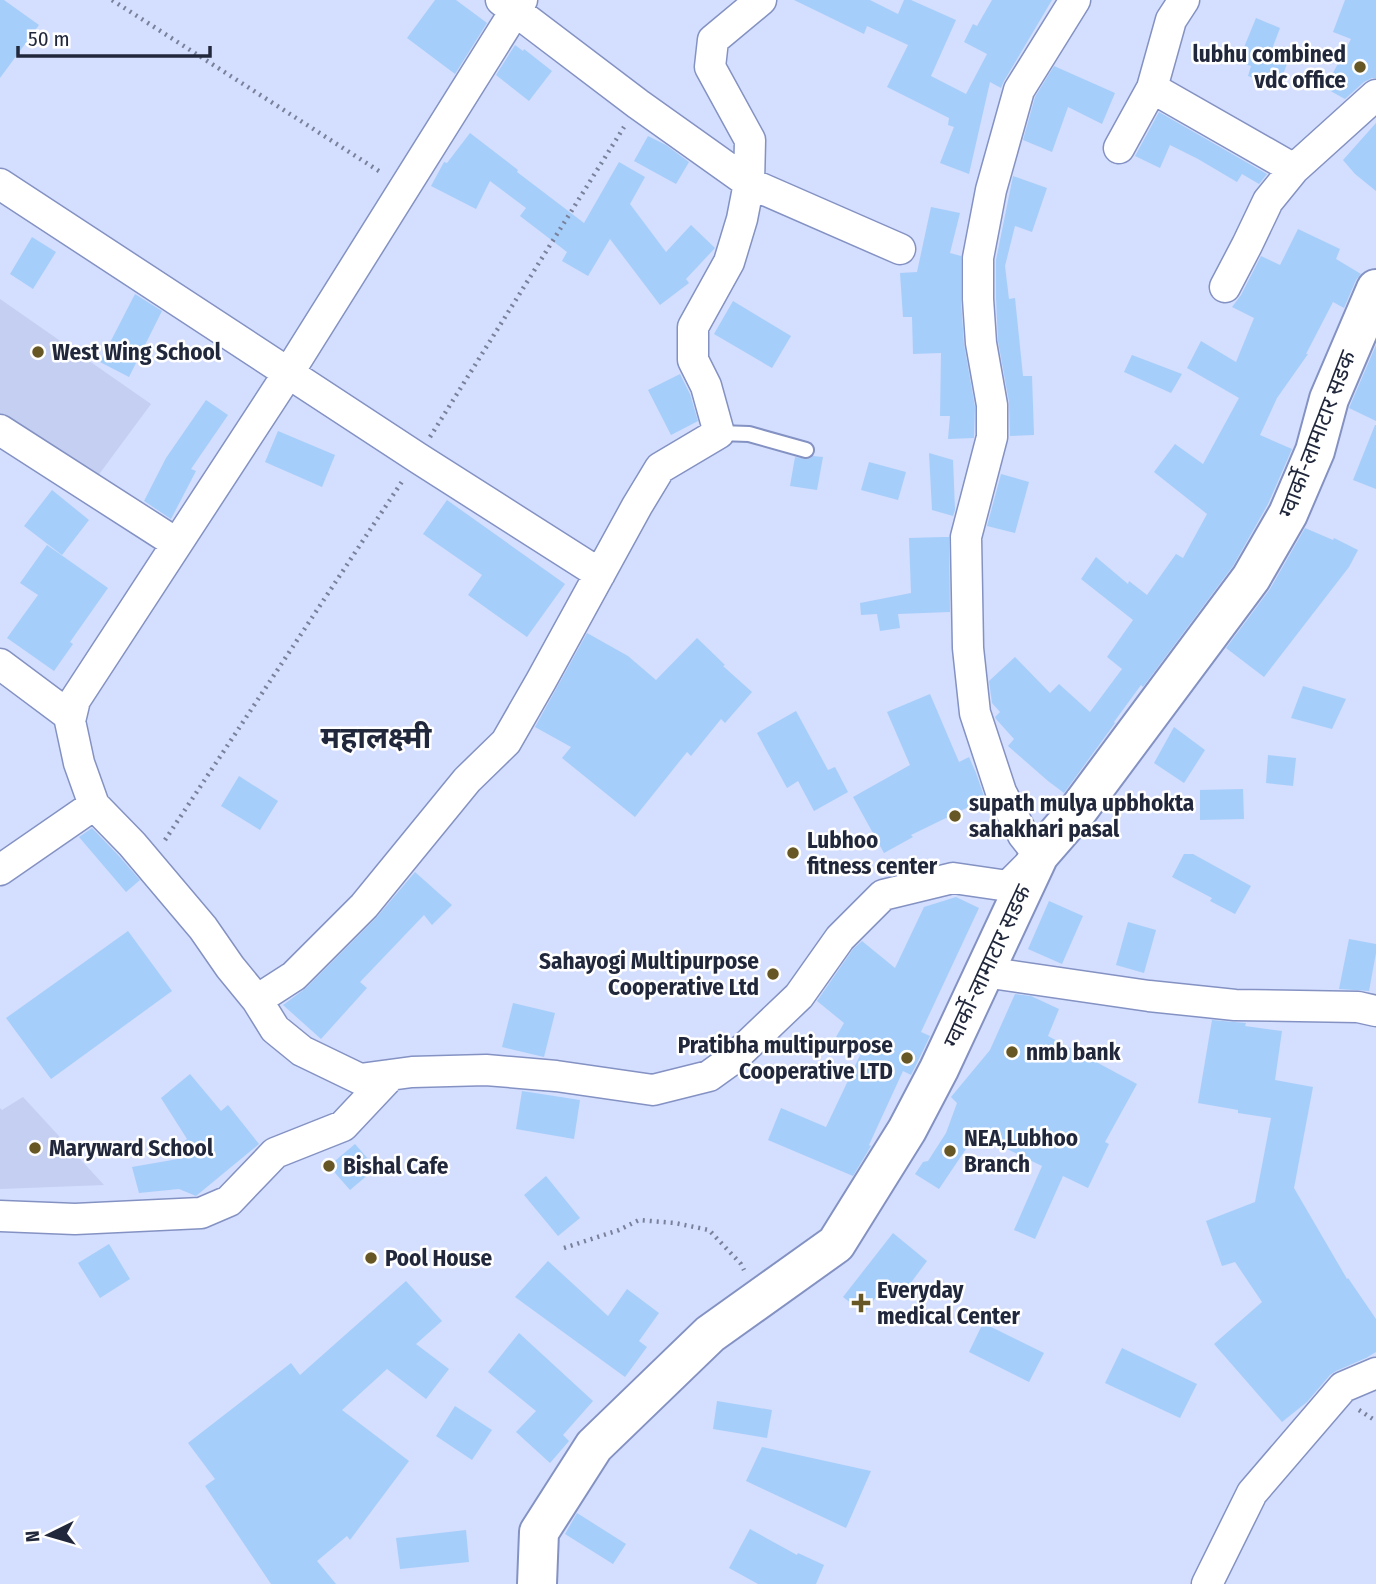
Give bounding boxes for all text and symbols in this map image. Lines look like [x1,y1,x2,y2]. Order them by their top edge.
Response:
scale bar [18,14,210,58]
text: 50 m [28,26,70,52]
place label: lubhu combined vdc office [1192,40,1346,94]
marker: lubhu combined vdc office [1352,59,1368,75]
place label: West Wing School [52,338,222,366]
marker: West Wing School [30,344,46,360]
street label: ग्वार्को-लामाटार सडक [1272,345,1362,521]
district label: महालक्ष्मी [321,720,433,756]
place label: supath mulya upbhokta sahakhari pasal [969,789,1194,843]
marker: supath mulya upbhokta sahakhari pasal [947,808,963,824]
place label: Lubhoo fitness center [807,826,938,880]
marker: Lubhoo fitness center [785,845,801,861]
street label: ग्वार्को-लामाटार सडक [937,879,1038,1052]
place label: Sahayogi Multipurpose Cooperative Ltd [539,947,759,1001]
marker: Sahayogi Multipurpose Cooperative Ltd [765,966,781,982]
place label: Pratibha multipurpose Cooperative LTD [678,1031,893,1085]
place label: nmb bank [1026,1038,1121,1066]
marker: nmb bank [1004,1044,1020,1060]
marker: Pratibha multipurpose Cooperative LTD [899,1050,915,1066]
place label: NEA,Lubhoo Branch [964,1124,1078,1178]
place label: Maryward School [49,1134,214,1162]
marker: Maryward School [27,1140,43,1156]
marker: NEA,Lubhoo Branch [942,1143,958,1159]
place label: Bishal Cafe [343,1152,449,1180]
marker: Bishal Cafe [321,1158,337,1174]
place label: Pool House [385,1244,493,1272]
marker: Pool House [363,1250,379,1266]
place label: Everyday medical Center [877,1276,1020,1330]
marker: Everyday medical Center [851,1293,871,1313]
north arrow [14,1500,84,1570]
text: N [21,1530,45,1543]

